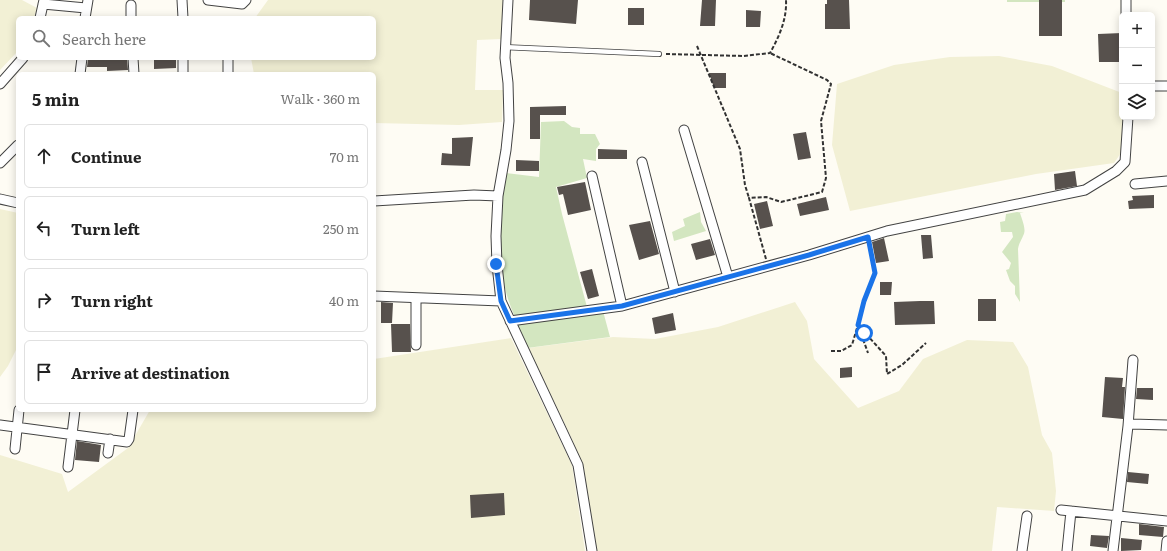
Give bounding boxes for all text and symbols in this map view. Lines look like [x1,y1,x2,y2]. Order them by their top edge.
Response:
map controls [1119,12,1155,120]
button: + [1119,12,1155,48]
search box [16,16,376,60]
icon: search [30,27,52,49]
text: Search here [62,27,146,50]
button: − [1119,48,1155,84]
button: layers [1119,84,1155,120]
text: 5 min [32,86,80,111]
text: Walk · 360 m [280,89,360,108]
icon: ahead [33,145,55,167]
text: Continue [71,145,141,168]
text: 70 m [330,147,359,166]
icon: left [33,217,55,239]
text: Turn left [71,217,140,240]
text: 250 m [323,219,359,238]
route end [487,255,505,273]
icon: right [33,289,55,311]
text: Turn right [71,289,153,312]
text: 40 m [329,291,359,310]
route start [855,324,873,342]
icon: arrive [33,361,55,383]
text: Arrive at destination [71,361,230,384]

